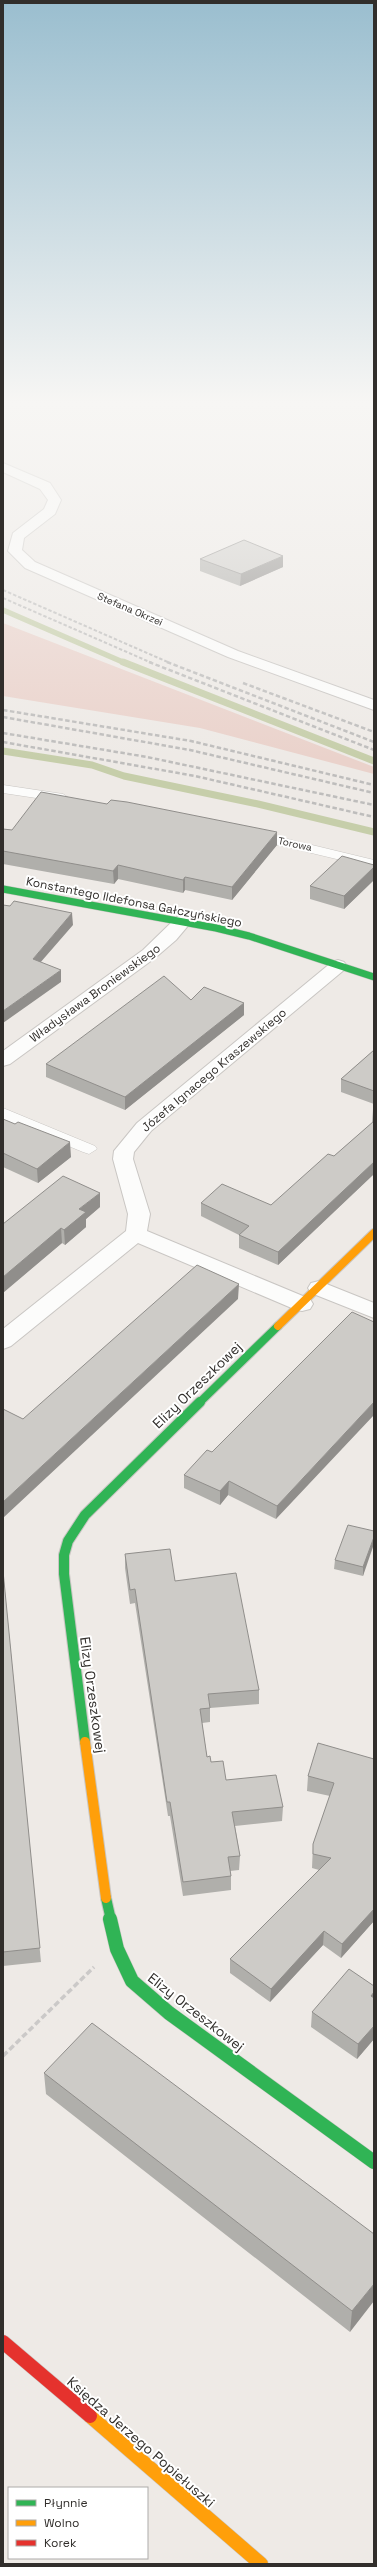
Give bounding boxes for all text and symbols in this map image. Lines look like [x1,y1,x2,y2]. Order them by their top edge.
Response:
street label: Stefana Okrzei [95,589,165,629]
street label: Torowa [277,834,313,854]
street label: Konstantego Ildefonsa Gałczyńskiego [25,873,243,931]
street label: Władysława Broniewskiego [26,940,164,1046]
street label: Józefa Ignacego Kraszewskiego [138,1005,290,1135]
street label: Elizy Orzeszkowej [149,1338,245,1432]
street label: Elizy Orzeszkowej [76,1636,110,1754]
street label: Elizy Orzeszkowej [144,1969,248,2055]
street label: Księdza Jerzego Popiełuszki [63,2373,219,2511]
legend [8,2487,148,2559]
text: Płynnie [44,2495,88,2511]
text: Wolno [44,2515,79,2531]
text: Korek [44,2535,77,2551]

